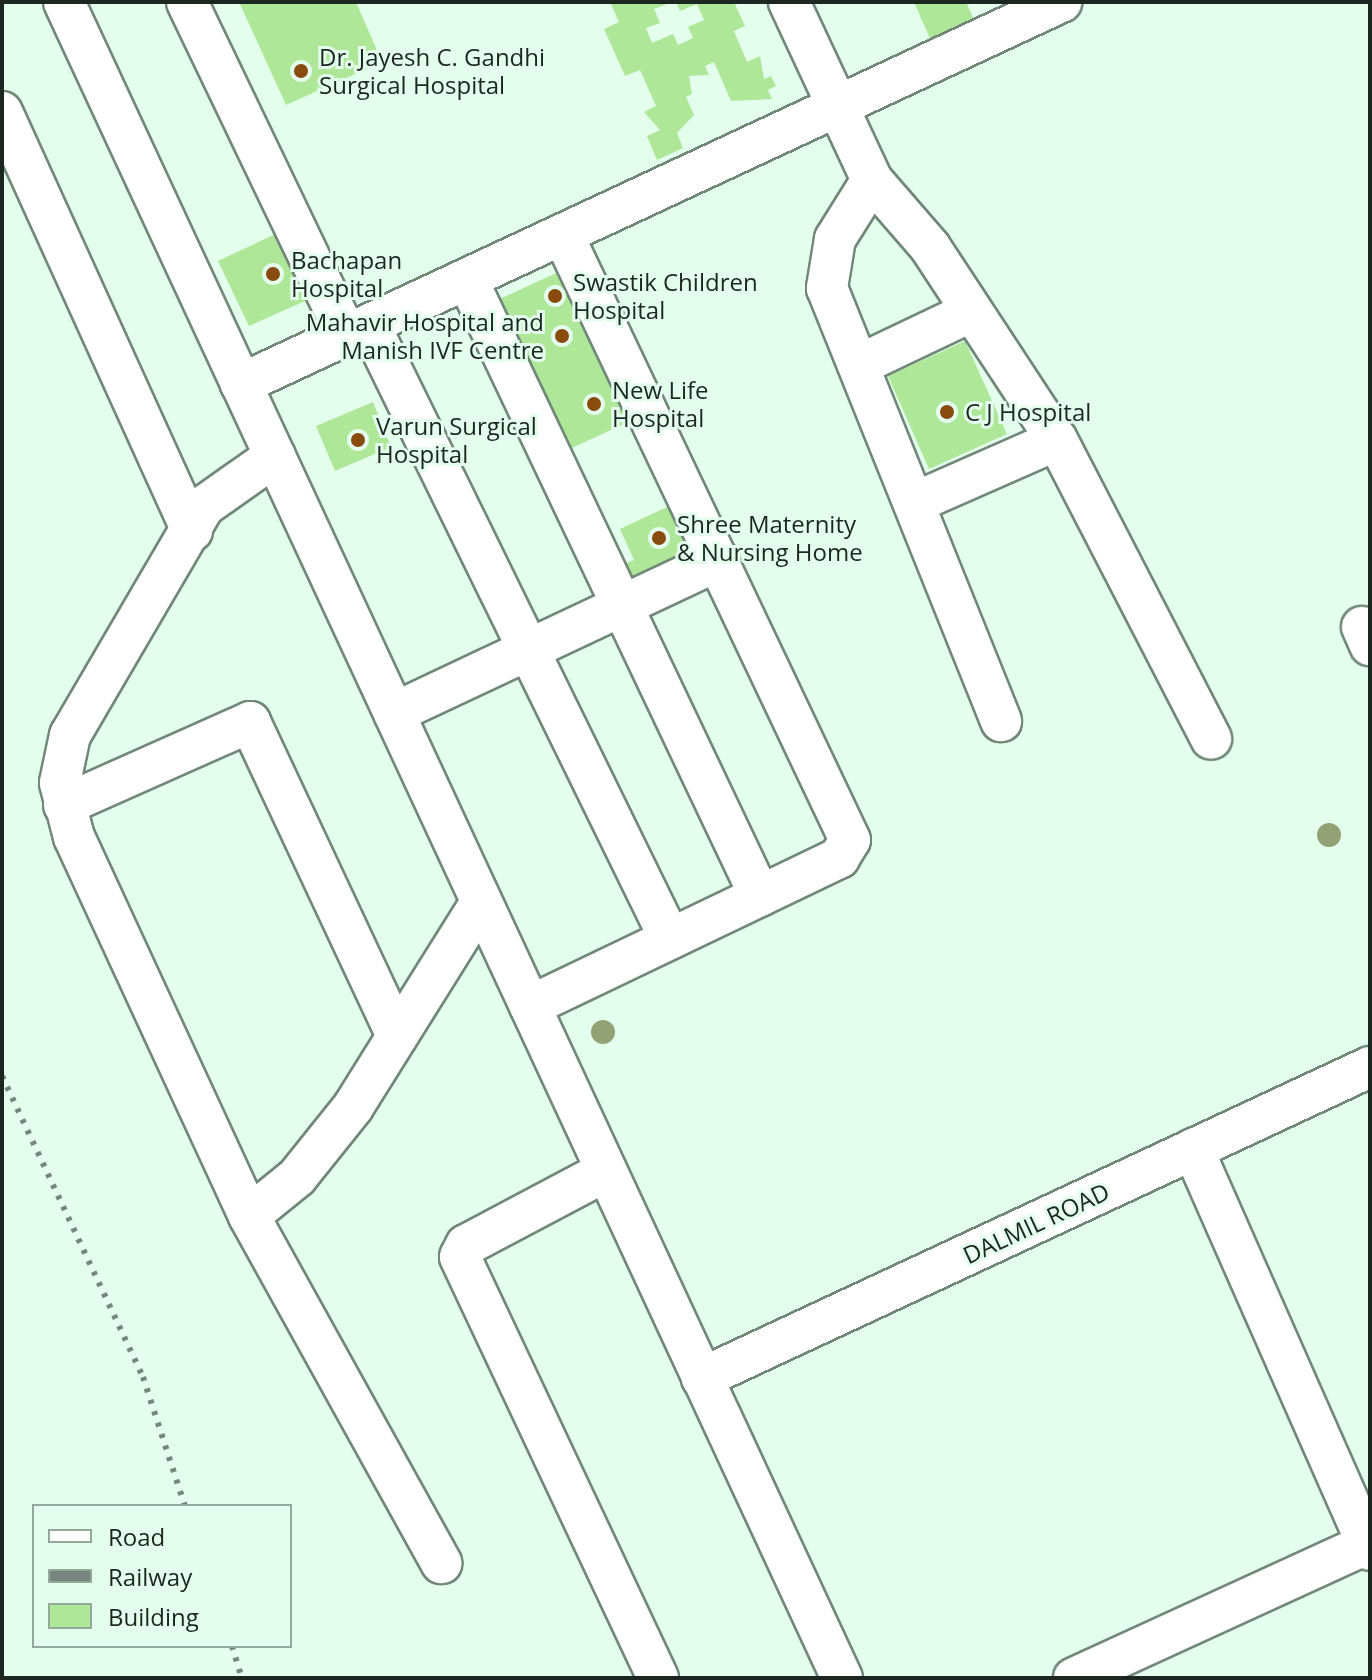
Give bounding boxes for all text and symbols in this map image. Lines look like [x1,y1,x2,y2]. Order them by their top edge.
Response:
place label: Dr. Jayesh C. Gandhi Surgical Hospital [319,43,545,99]
marker: Dr. Jayesh C. Gandhi Surgical Hospital [290,60,312,82]
place label: Bachapan Hospital [291,246,402,302]
marker: Bachapan Hospital [262,263,284,285]
place label: Swastik Children Hospital [573,268,758,324]
marker: Swastik Children Hospital [544,285,566,307]
place label: Mahavir Hospital and Manish IVF Centre [306,308,544,364]
marker: Mahavir Hospital and Manish IVF Centre [551,325,573,347]
place label: New Life Hospital [612,376,709,432]
marker: New Life Hospital [583,393,605,415]
place label: C J Hospital [965,398,1091,426]
marker: C J Hospital [936,401,958,423]
place label: Varun Surgical Hospital [376,412,537,468]
marker: Varun Surgical Hospital [347,429,369,451]
place label: Shree Maternity & Nursing Home [677,510,863,566]
marker: Shree Maternity & Nursing Home [648,527,670,549]
street label: DALMIL ROAD [958,1177,1114,1269]
legend [32,1504,292,1648]
text: Road [108,1520,165,1553]
text: Railway [108,1560,192,1593]
text: Building [108,1600,199,1633]

